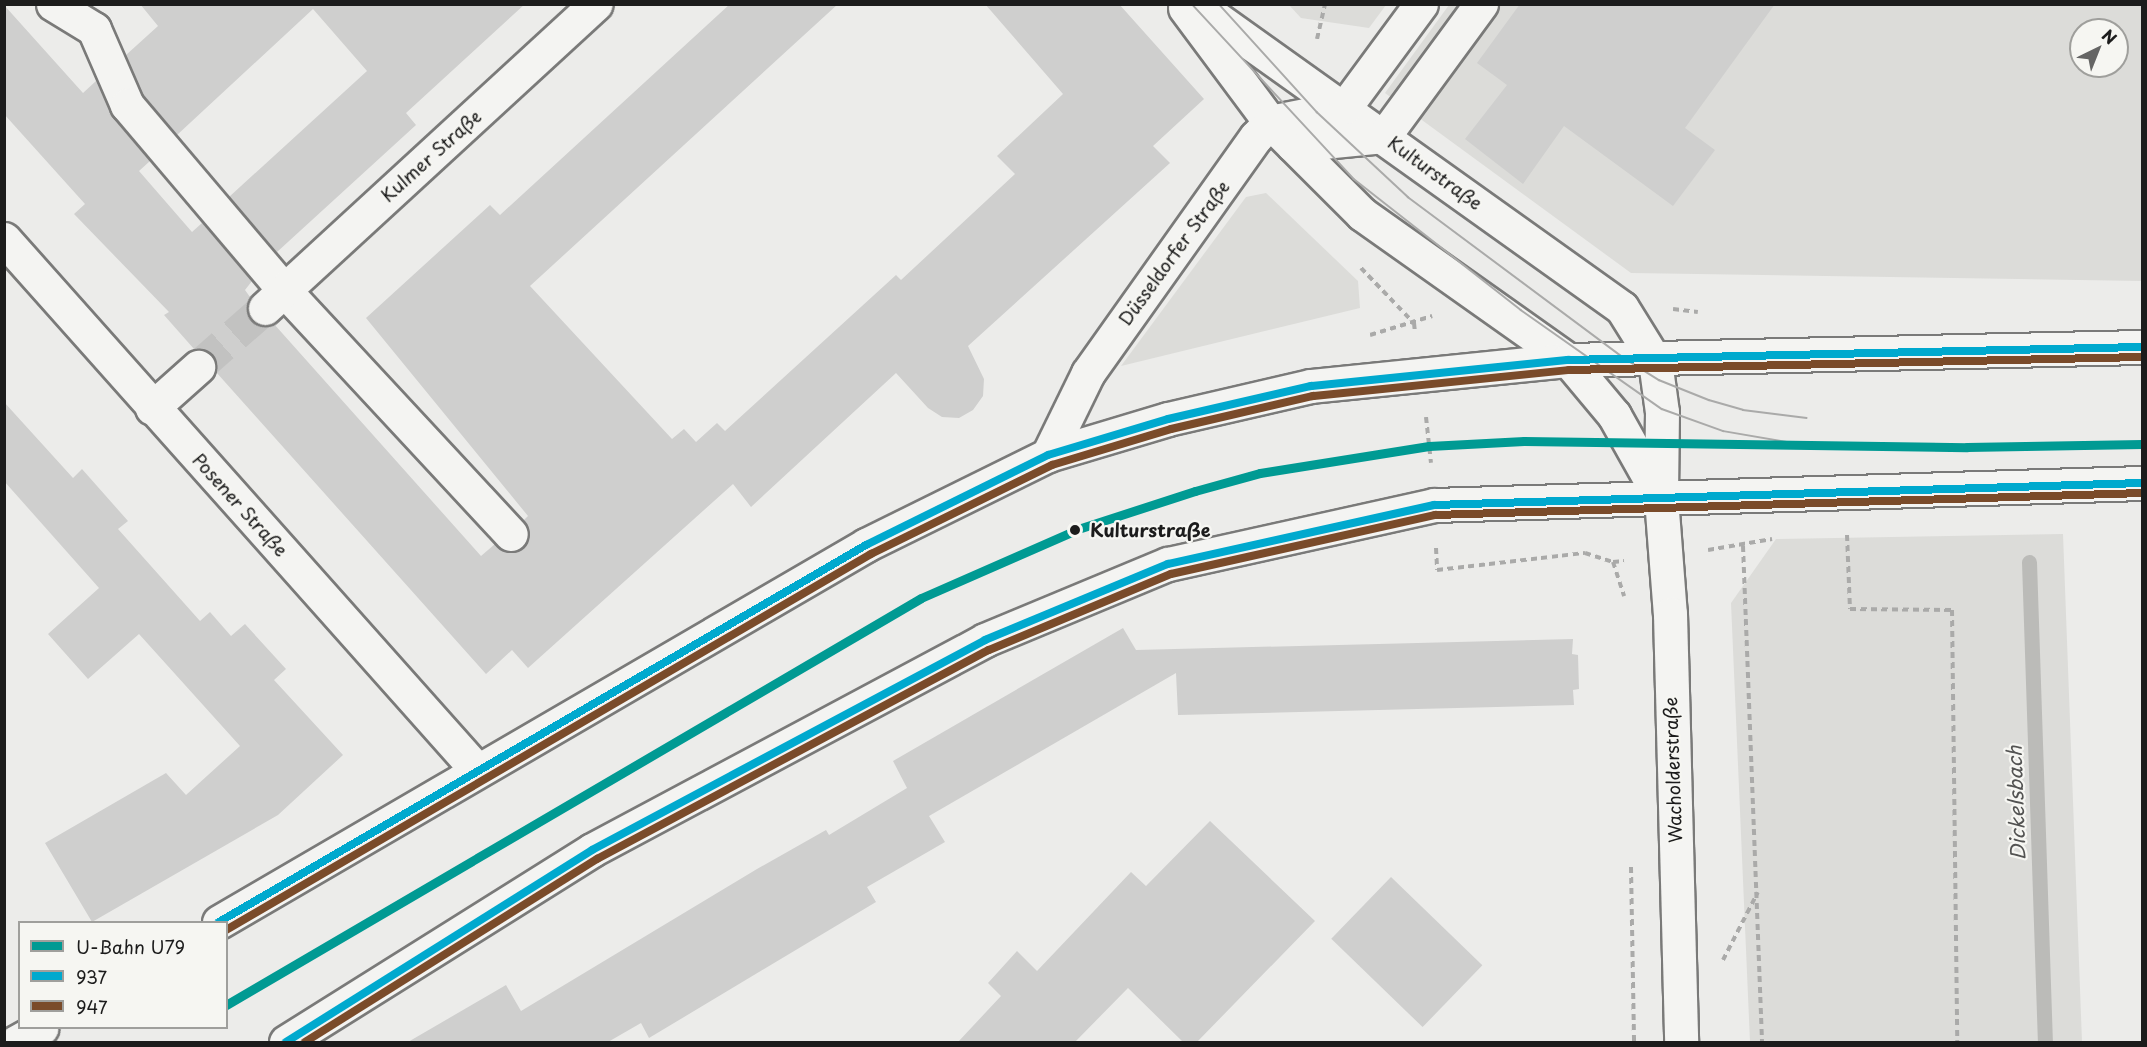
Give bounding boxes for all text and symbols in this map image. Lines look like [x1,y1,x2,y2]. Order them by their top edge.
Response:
north arrow [2069,18,2129,78]
text: N [2097,23,2123,49]
street label: Kulmer Straße [376,105,486,207]
street label: Kulturstraße [1384,132,1486,214]
street label: Düsseldorfer Straße [1114,176,1234,330]
street label: Posener Straße [188,449,292,561]
place label: Kulturstraße [1090,519,1211,541]
marker: Kulturstraße [1065,520,1085,540]
street label: Wacholderstraße [1660,697,1686,843]
water label: Dickelsbach [2002,745,2030,861]
legend [18,921,228,1029]
text: U-Bahn U79 [76,933,185,960]
text: 937 [76,963,107,990]
text: 947 [76,993,108,1020]

